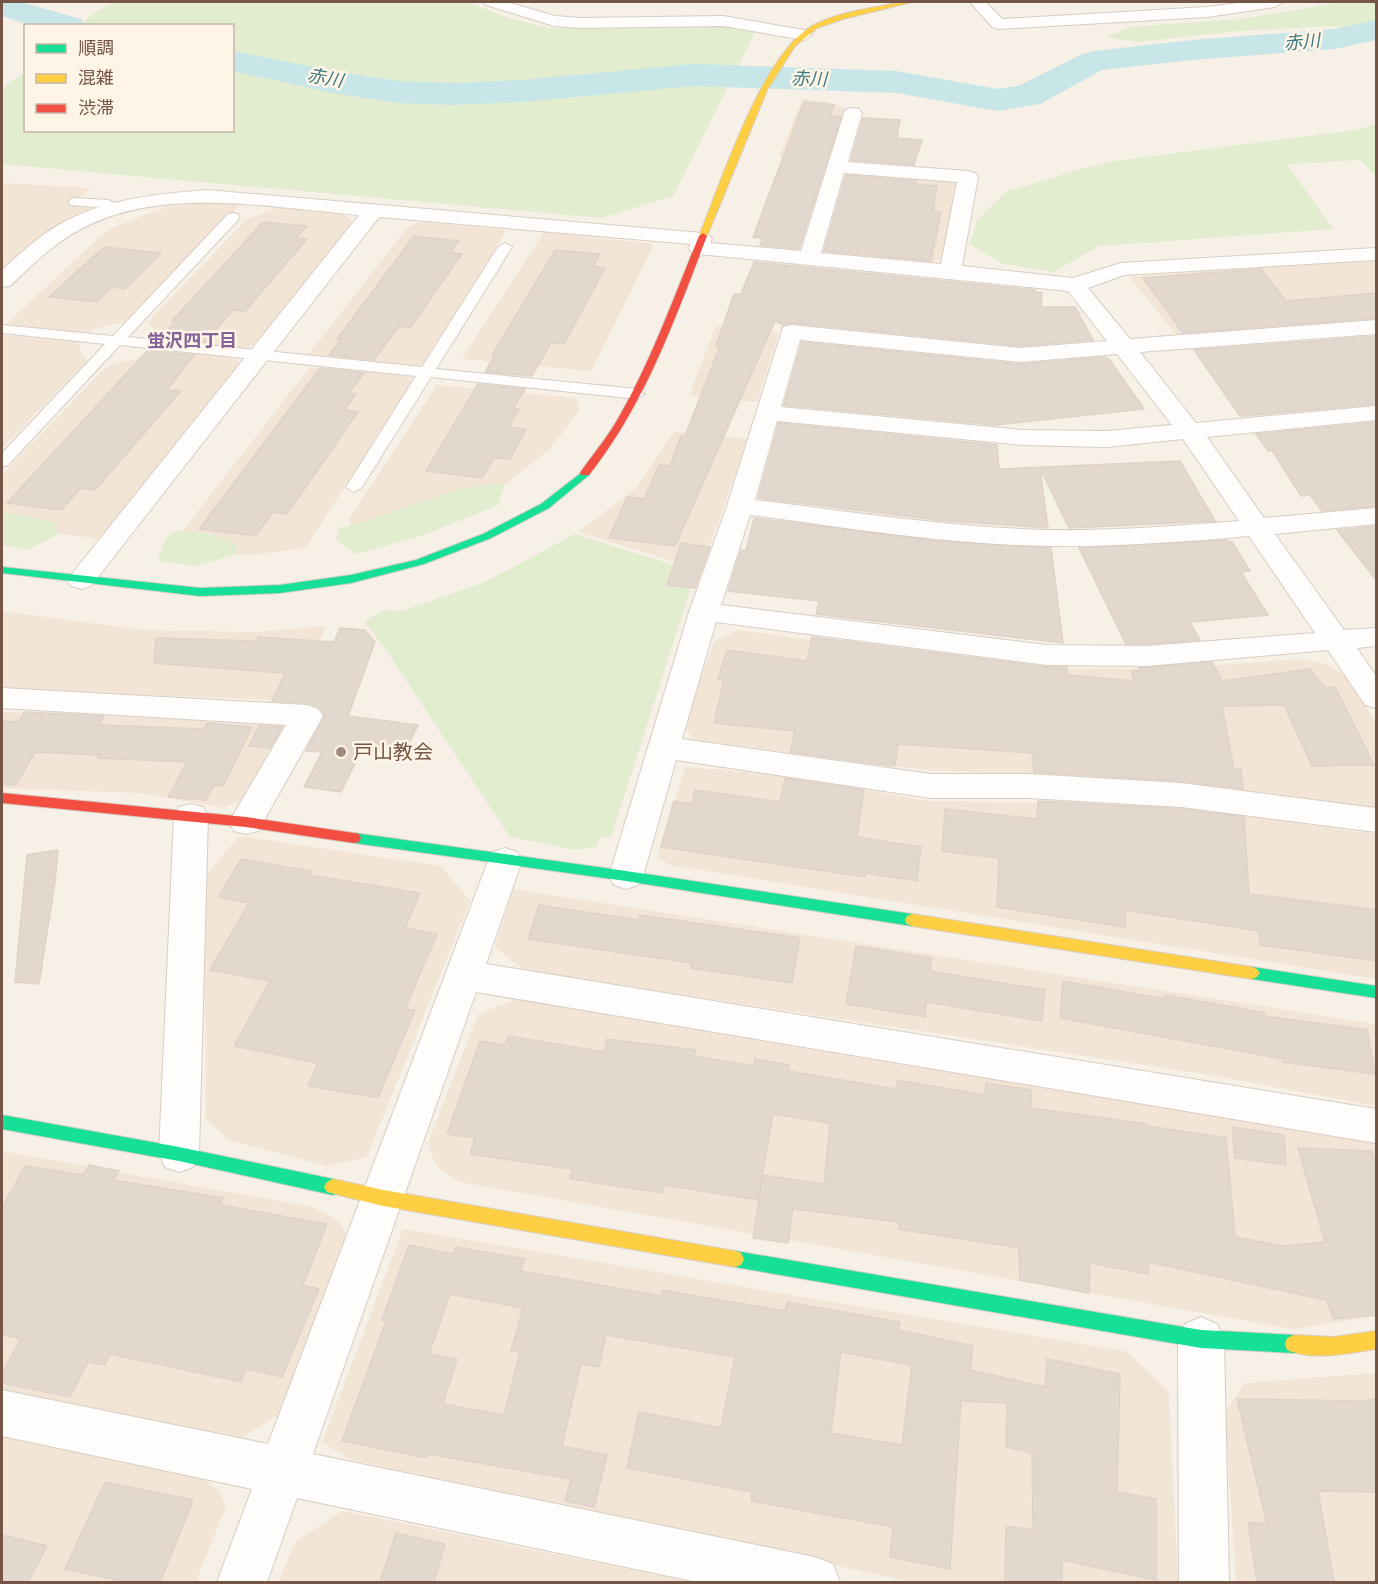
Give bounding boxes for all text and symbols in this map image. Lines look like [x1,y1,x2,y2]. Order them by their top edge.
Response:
legend [24,24,234,132]
water label: 赤川 [1283,28,1323,54]
text: 順調 [78,36,114,58]
water label: 赤川 [306,63,347,91]
text: 混雑 [78,66,114,88]
water label: 赤川 [791,66,829,90]
text: 渋滞 [78,96,114,118]
district label: 蛍沢四丁目 [147,329,237,351]
place label: 戸山教会 [353,739,433,763]
marker: 戸山教会 [334,745,348,759]

